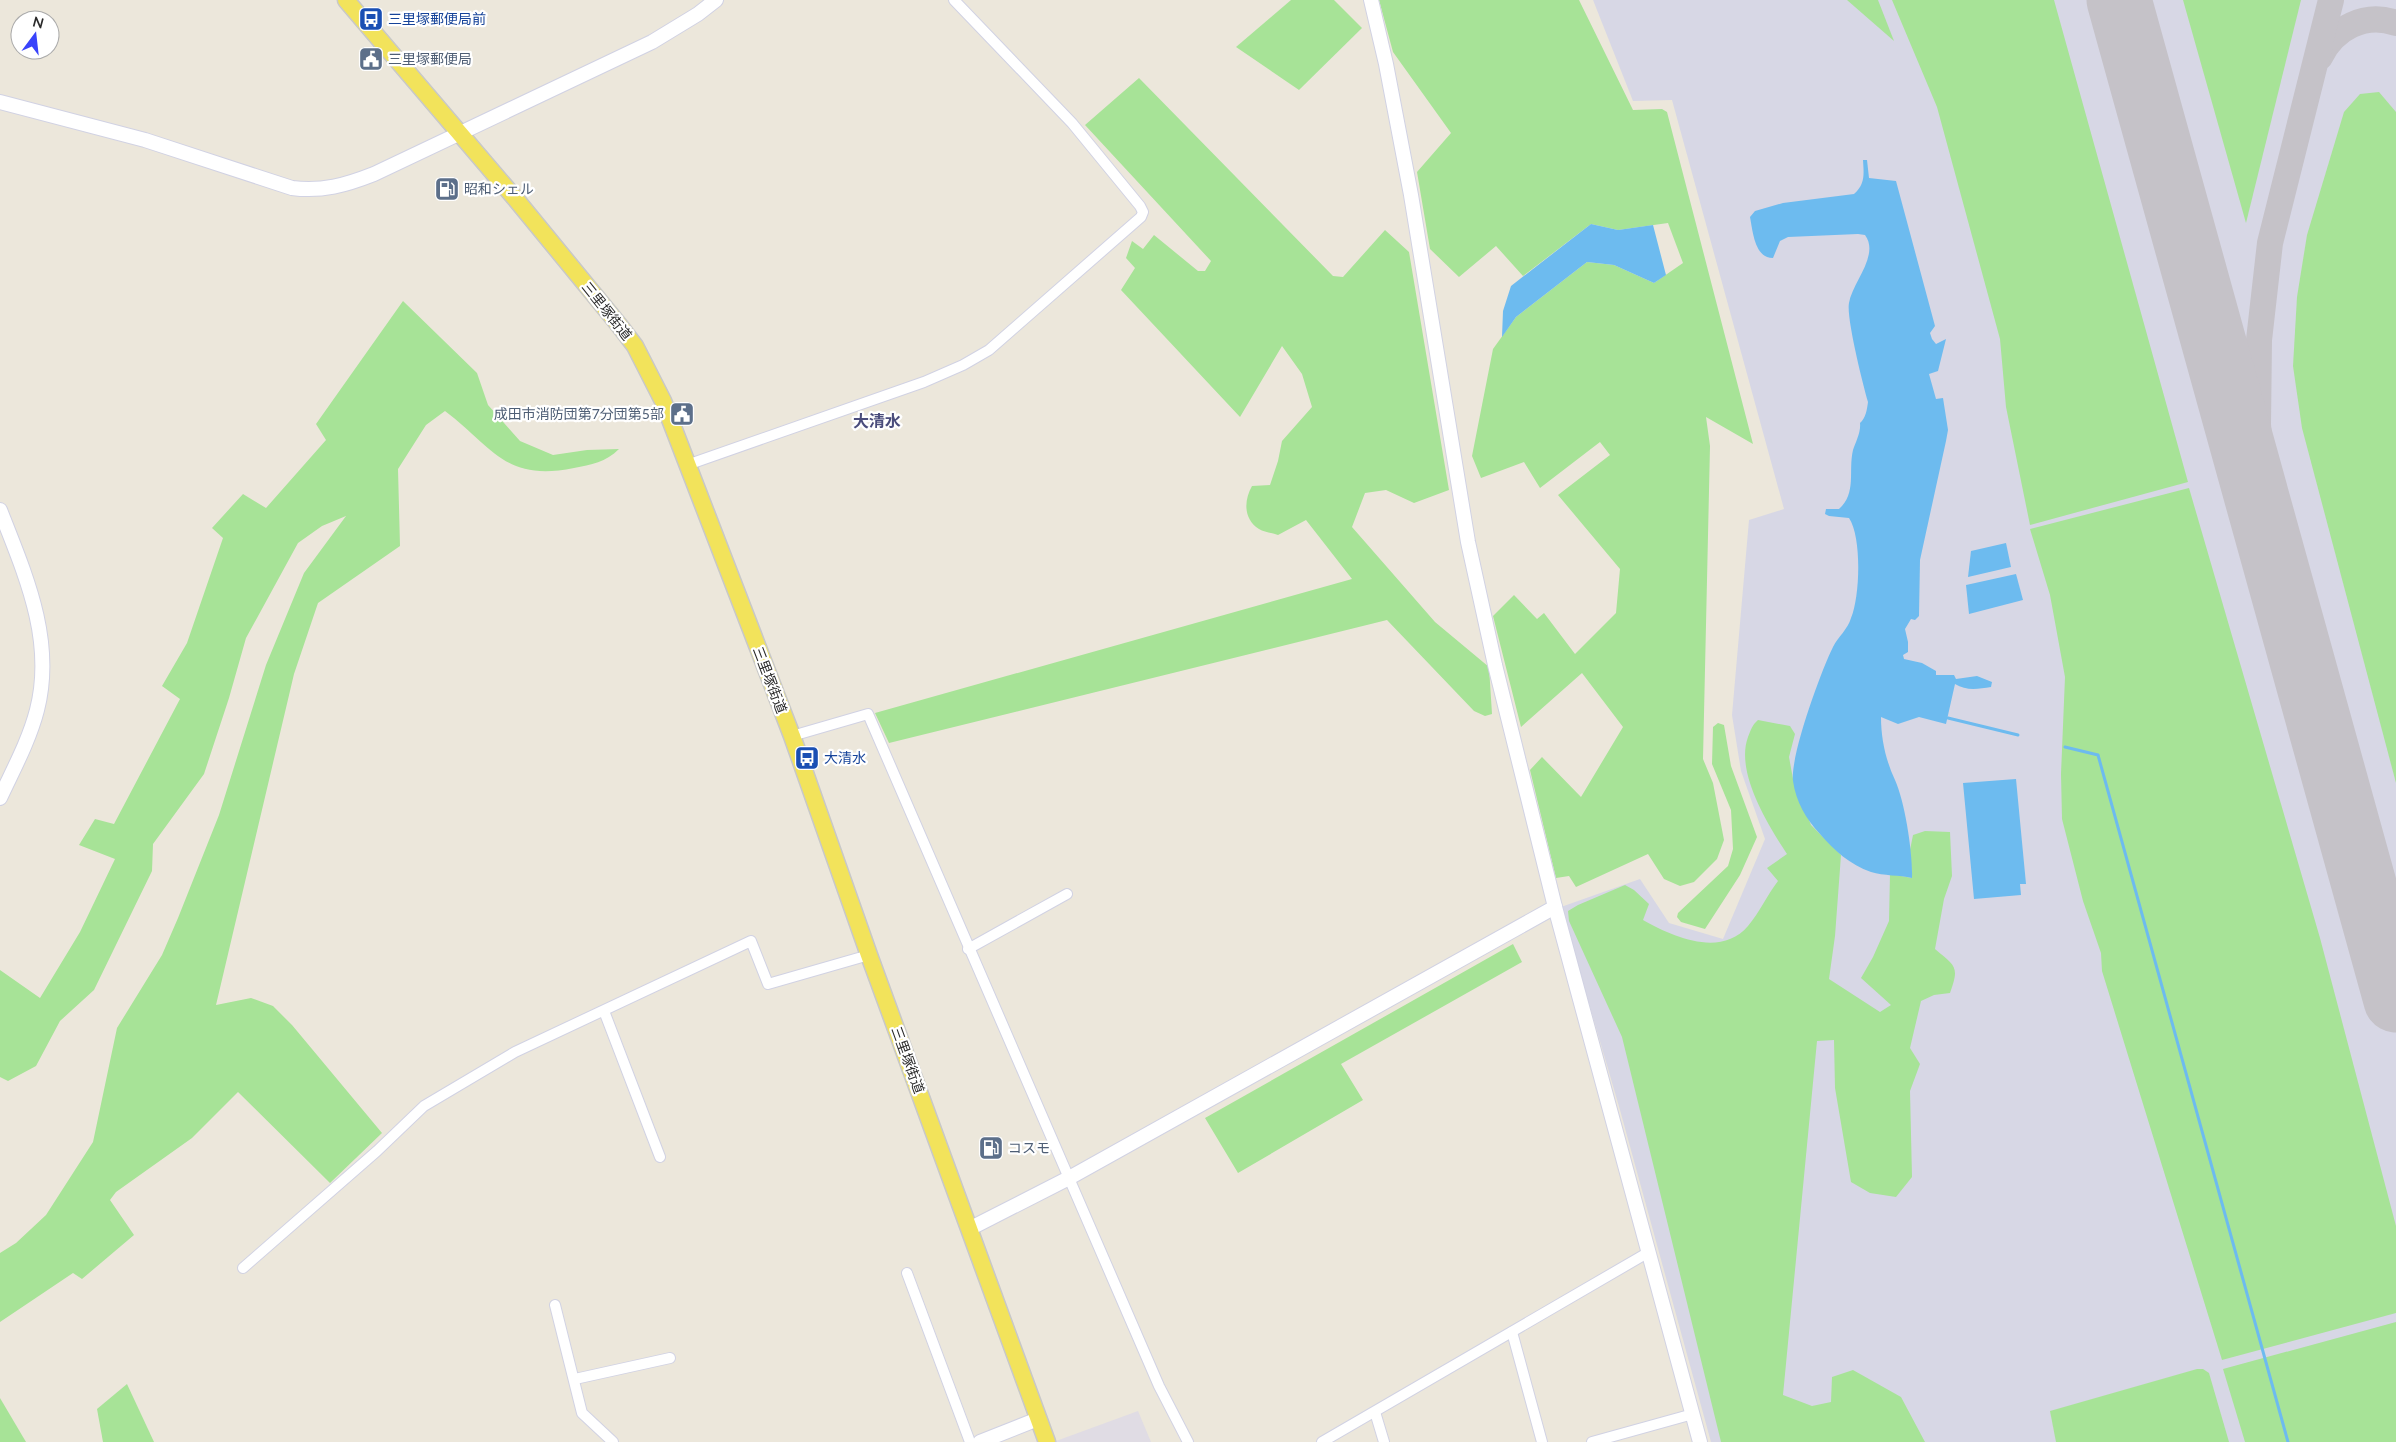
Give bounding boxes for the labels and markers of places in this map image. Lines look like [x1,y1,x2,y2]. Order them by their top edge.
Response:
bus stop icon: 三里塚郵便局前 [358,6,384,32]
place label: 三里塚郵便局前 [388,10,486,27]
public building icon: 三里塚郵便局 [358,46,384,72]
place label: 三里塚郵便局 [388,50,472,67]
fuel station icon: 昭和シェル [434,176,460,202]
place label: 昭和シェル [464,180,534,197]
public building icon: 成田市消防団第7分団第5部 [669,401,695,427]
place label: 成田市消防団第7分団第5部 [494,405,664,422]
bus stop icon: 大清水 [794,745,820,771]
place label: 大清水 [824,749,866,766]
fuel station icon: コスモ [978,1135,1004,1161]
place label: コスモ [1008,1139,1050,1156]

